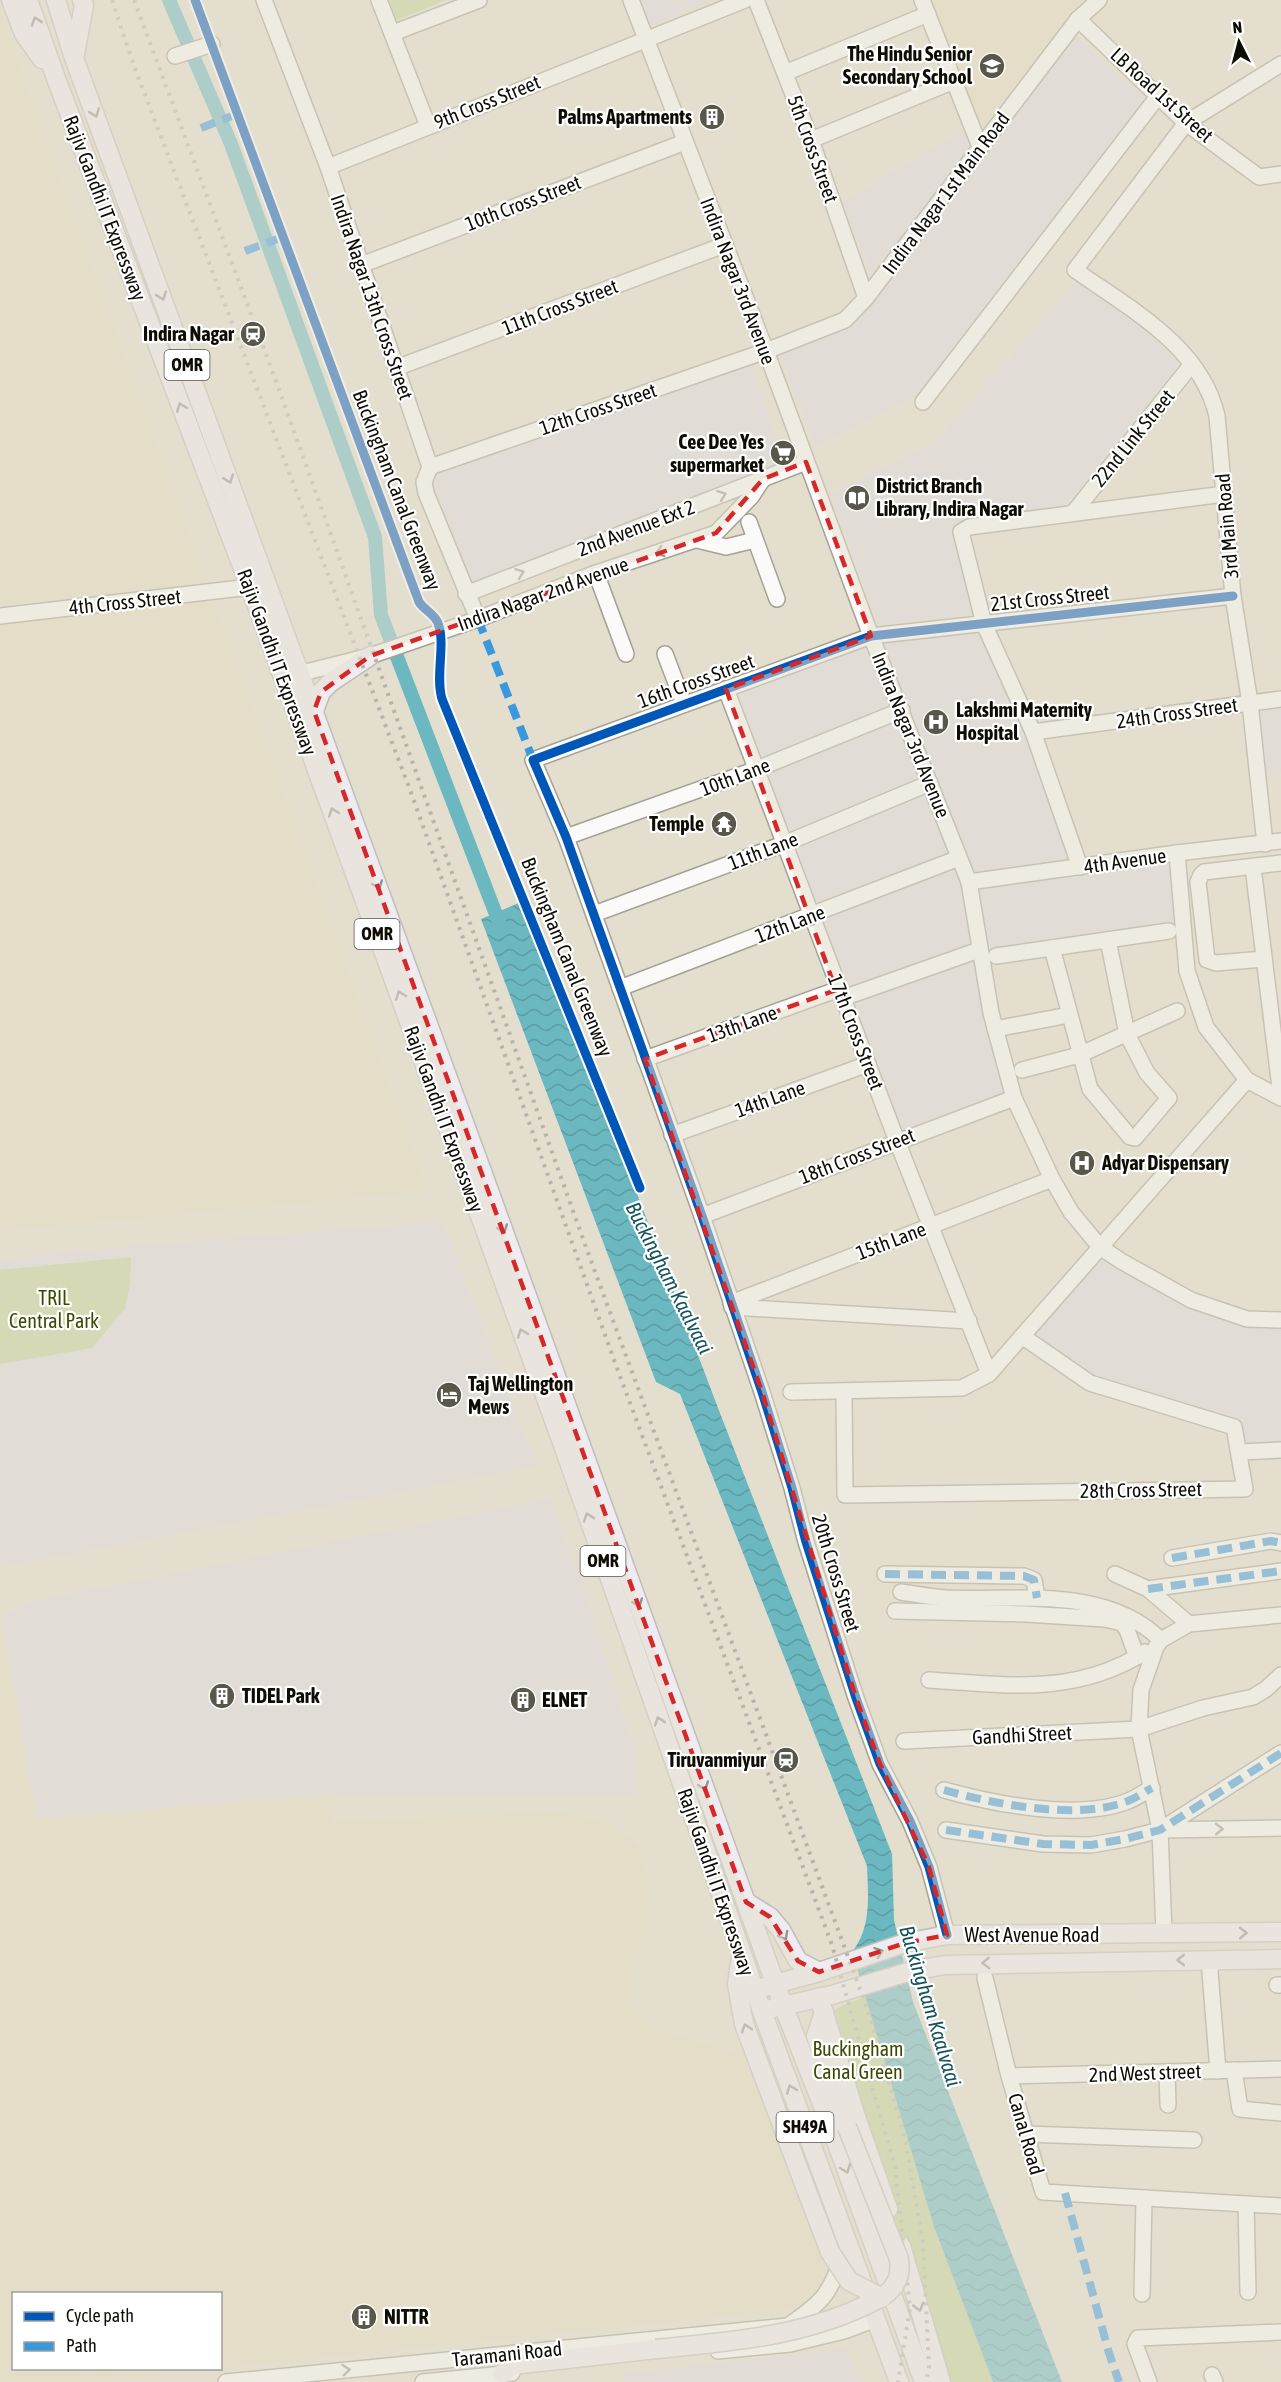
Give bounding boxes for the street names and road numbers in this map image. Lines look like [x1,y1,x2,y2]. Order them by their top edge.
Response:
street label: LB Road 1st Street [1106,43,1218,147]
street label: 9th Cross Street [430,70,544,133]
street label: 5th Cross Street [783,92,844,206]
street label: Indira Nagar 1st Main Road [877,107,1014,278]
street label: Rajiv Gandhi IT Expressway [59,112,151,304]
street label: 10th Cross Street [462,170,584,235]
street label: Indira Nagar 13th Cross Street [326,191,419,403]
street label: Indira Nagar 3rd Avenue [696,194,781,367]
street label: 11th Cross Street [499,274,621,339]
road number: OMR [164,350,210,380]
street label: 12th Cross Street [536,378,660,439]
street label: 22nd Link Street [1086,384,1179,491]
street label: Buckingham Canal Greenway [349,386,446,593]
street label: 3rd Main Road [1210,473,1243,580]
street label: 2nd Avenue Ext 2 [574,495,698,560]
street label: Indira Nagar 2nd Avenue [454,552,631,635]
street label: Rajiv Gandhi IT Expressway [233,565,322,758]
street label: 21st Cross Street [989,580,1111,615]
street label: 4th Cross Street [68,584,182,619]
street label: 16th Cross Street [635,649,757,712]
street label: Indira Nagar 3rd Avenue [868,649,955,821]
street label: 24th Cross Street [1115,693,1239,732]
street label: 10th Lane [697,753,773,800]
street label: 11th Lane [725,827,801,874]
street label: 4th Avenue [1082,843,1168,878]
street label: Buckingham Canal Greenway [517,854,618,1060]
street label: 12th Lane [752,900,828,947]
road number: OMR [354,919,400,949]
street label: 17th Cross Street [824,971,889,1093]
street label: 13th Lane [704,1000,780,1047]
street label: Rajiv Gandhi IT Expressway [400,1022,489,1215]
street label: 14th Lane [732,1075,808,1122]
street label: 18th Cross Street [796,1123,918,1188]
street label: 15th Lane [853,1217,929,1264]
street label: 28th Cross Street [1080,1477,1202,1502]
street label: 20th Cross Street [808,1511,865,1635]
road number: OMR [580,1546,626,1576]
street label: Gandhi Street [971,1720,1073,1749]
street label: Rajiv Gandhi IT Expressway [674,1785,759,1979]
street label: West Avenue Road [965,1923,1099,1946]
street label: 2nd West street [1088,2059,1202,2086]
street label: Canal Road [1004,2091,1049,2177]
road number: SH49A [776,2112,834,2142]
street label: Taramani Road [451,2336,563,2371]

